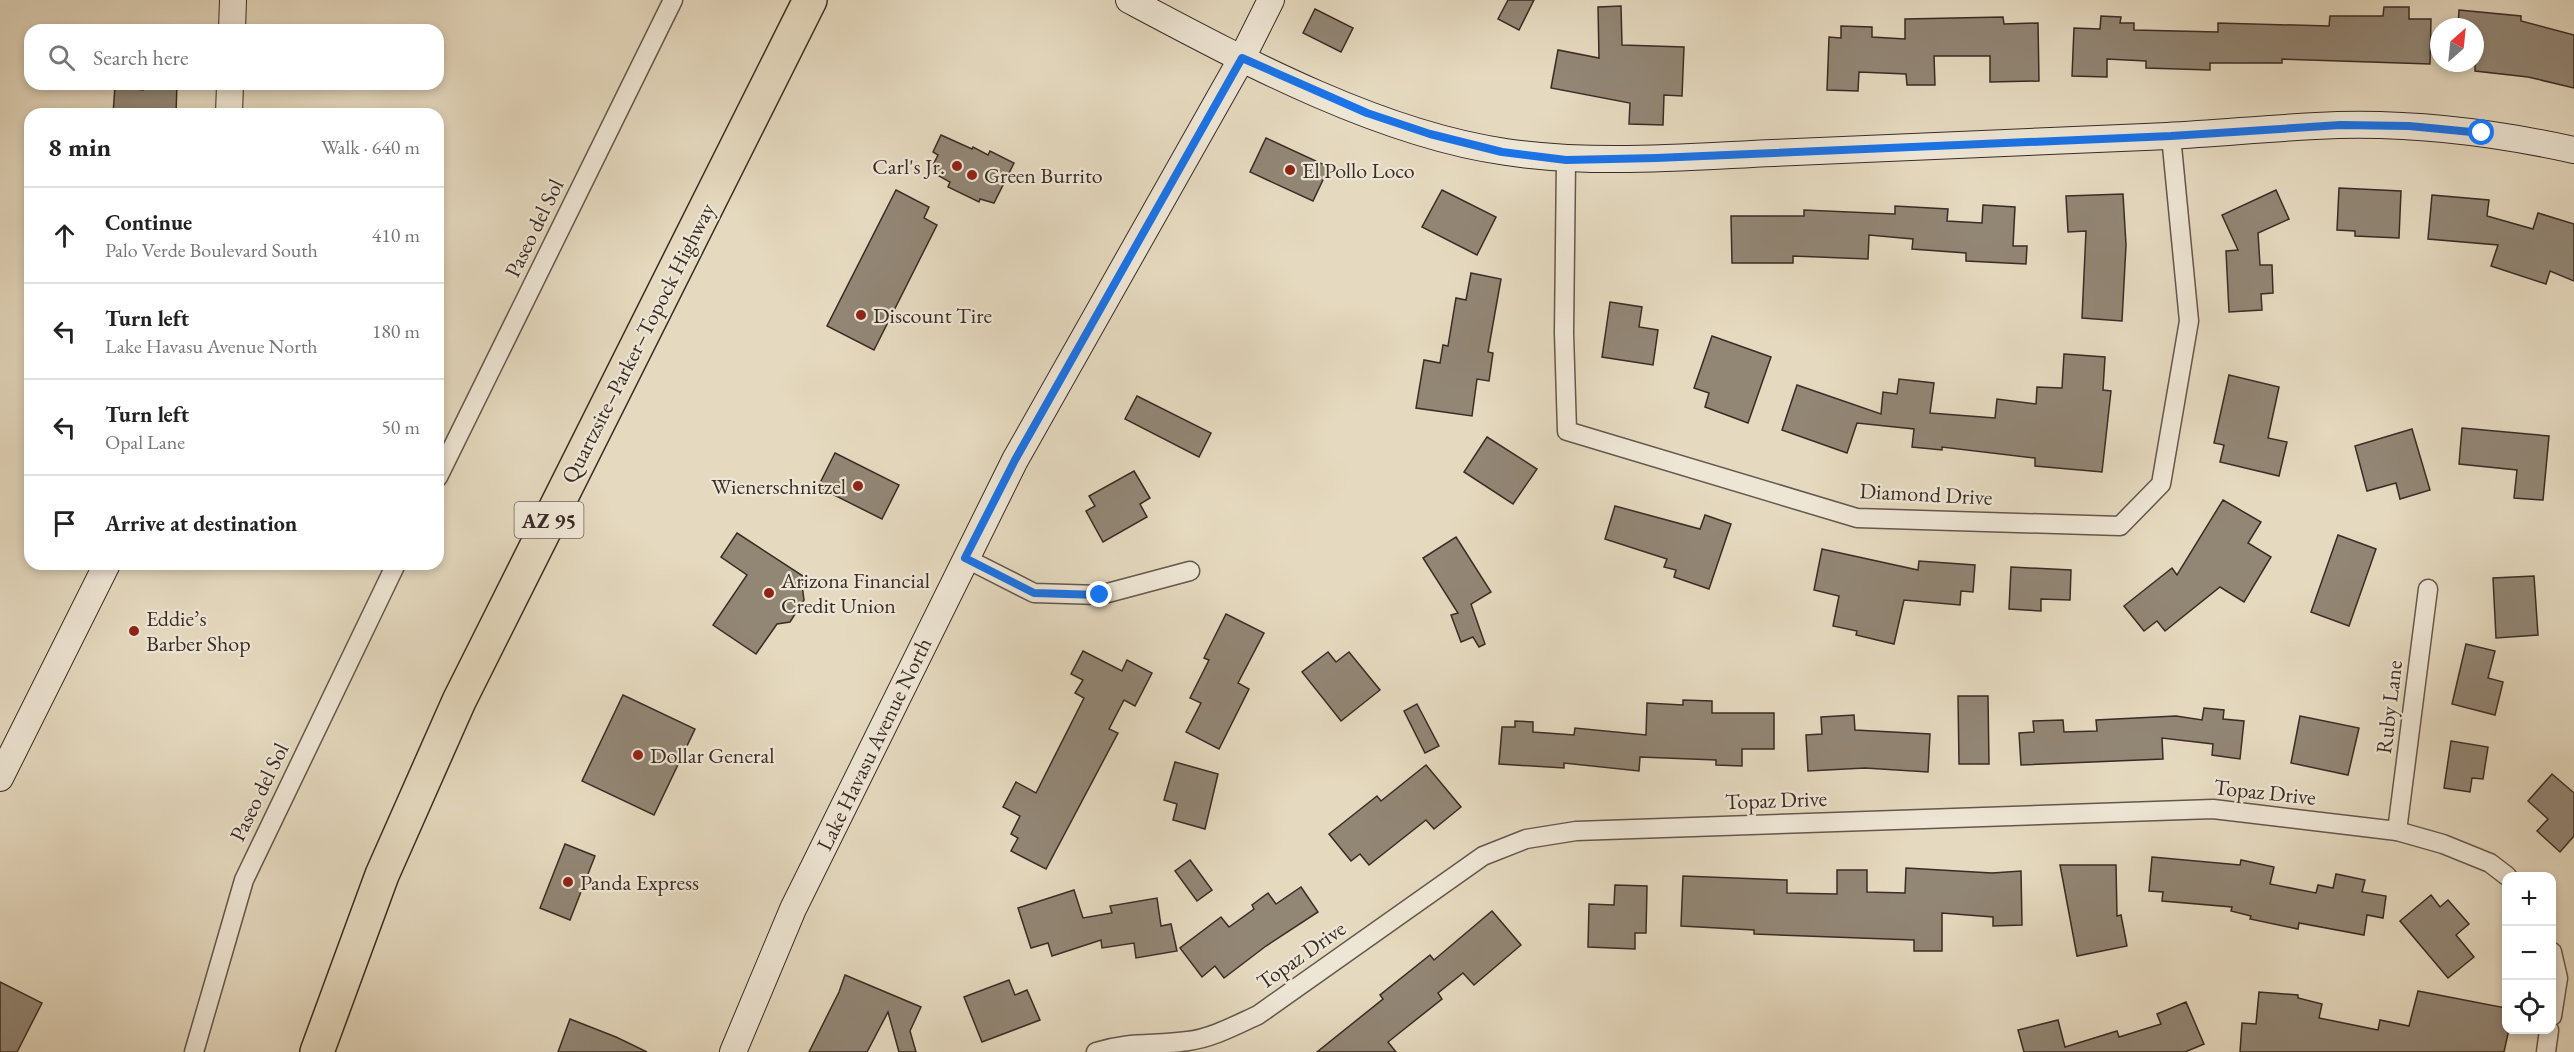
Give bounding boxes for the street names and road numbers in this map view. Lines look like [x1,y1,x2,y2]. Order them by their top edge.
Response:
street label: Paseo del Sol [498,174,570,282]
street label: Quartzsite–Parker–Topock Highway [554,197,722,488]
street label: Diamond Drive [1859,476,1994,512]
road number: AZ 95 [514,502,584,538]
street label: Lake Havasu Avenue North [810,633,938,855]
street label: Ruby Lane [2369,658,2409,755]
street label: Paseo del Sol [223,738,295,846]
street label: Topaz Drive [2213,772,2318,812]
street label: Topaz Drive [1724,784,1828,816]
street label: Topaz Drive [1251,914,1352,996]

